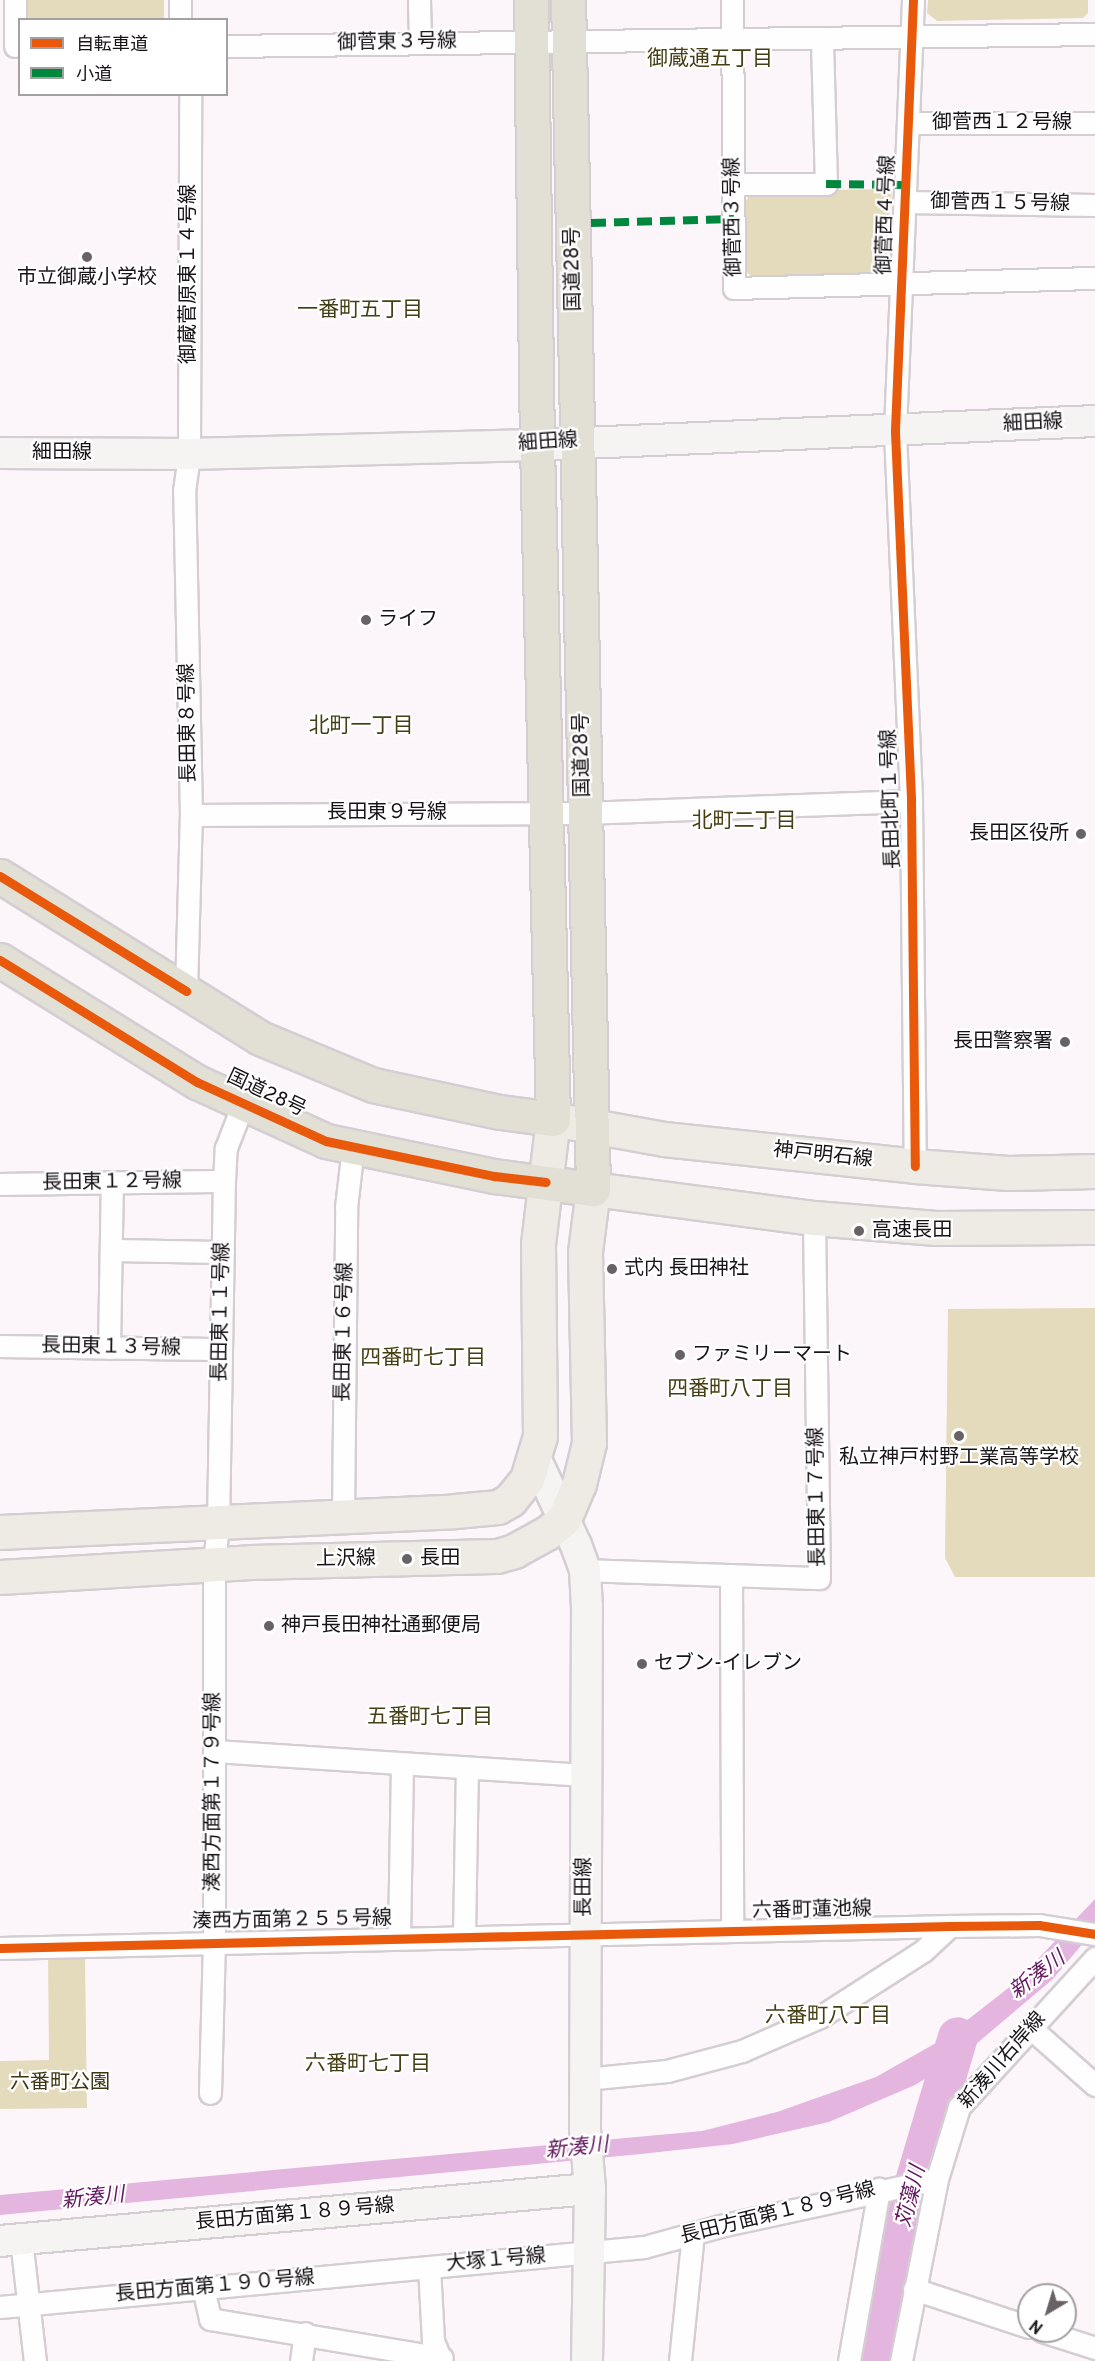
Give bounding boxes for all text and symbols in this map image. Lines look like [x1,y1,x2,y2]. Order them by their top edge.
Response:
legend [18,18,228,96]
street label: 御菅東３号線 [337,30,457,56]
text: 自転車道 [76,34,148,57]
district label: 御蔵通五丁目 [647,47,773,73]
text: 小道 [76,64,112,87]
street label: 御菅西１２号線 [932,111,1072,135]
street label: 御菅西４号線 [873,155,901,275]
street label: 御菅西３号線 [721,157,747,277]
street label: 御蔵菅原東１４号線 [177,184,201,364]
street label: 御菅西１５号線 [930,191,1070,217]
street label: 国道28号 [561,227,587,311]
marker: 市立御蔵小学校 [80,250,94,264]
place label: 市立御蔵小学校 [17,266,157,290]
district label: 一番町五丁目 [297,298,423,324]
street label: 細田線 [1002,410,1064,438]
street label: 細田線 [517,429,579,457]
street label: 細田線 [32,441,92,465]
place label: ライフ [378,608,438,632]
marker: ライフ [359,613,373,627]
street label: 長田東８号線 [176,663,202,783]
street label: 国道28号 [570,713,596,797]
district label: 北町一丁目 [309,714,413,740]
street label: 長田北町１号線 [878,729,906,869]
street label: 長田東９号線 [327,801,447,825]
district label: 北町二丁目 [692,809,796,835]
place label: 長田区役所 [969,822,1069,846]
marker: 長田区役所 [1074,827,1088,841]
place label: 長田警察署 [953,1030,1053,1054]
marker: 長田警察署 [1058,1035,1072,1049]
street label: 国道28号 [223,1065,309,1123]
street label: 神戸明石線 [772,1139,874,1173]
street label: 長田東１２号線 [42,1170,182,1196]
place label: 高速長田 [872,1219,952,1243]
marker: 高速長田 [850,1222,868,1240]
street label: 長田東１１号線 [209,1242,235,1382]
place label: 式内 長田神社 [624,1257,749,1281]
street label: 長田東１６号線 [332,1262,358,1402]
marker: 式内 長田神社 [605,1262,619,1276]
street label: 長田東１３号線 [41,1335,181,1361]
place label: ファミリーマート [692,1343,852,1367]
district label: 四番町七丁目 [360,1346,486,1372]
marker: ファミリーマート [673,1348,687,1362]
district label: 四番町八丁目 [667,1377,793,1403]
street label: 長田東１７号線 [805,1427,831,1567]
marker: 私立神戸村野工業高等学校 [952,1429,966,1443]
place label: 私立神戸村野工業高等学校 [839,1446,1079,1470]
street label: 上沢線 [316,1547,376,1573]
place label: 長田 [420,1547,460,1571]
marker: 長田 [398,1550,416,1568]
place label: 神戸長田神社通郵便局 [281,1614,481,1638]
marker: 神戸長田神社通郵便局 [262,1619,276,1633]
place label: セブン-イレブン [654,1652,802,1676]
marker: セブン-イレブン [635,1657,649,1671]
street label: 湊西方面第１７９号線 [202,1692,226,1892]
district label: 五番町七丁目 [367,1705,493,1731]
street label: 長田線 [573,1857,597,1917]
street label: 六番町蓮池線 [752,1898,872,1924]
street label: 湊西方面第２５５号線 [192,1907,392,1935]
water label: 新湊川 [1005,1947,1071,2005]
district label: 六番町八丁目 [765,2004,891,2030]
street label: 新湊川右岸線 [955,2008,1051,2114]
district label: 六番町七丁目 [305,2052,431,2078]
park label: 六番町公園 [10,2071,110,2095]
water label: 新湊川 [544,2133,610,2165]
water label: 苅藻川 [892,2163,932,2231]
street label: 長田方面第１８９号線 [678,2178,878,2250]
water label: 新湊川 [60,2183,126,2215]
street label: 長田方面第１８９号線 [194,2194,396,2236]
street label: 大塚１号線 [445,2245,547,2277]
street label: 長田方面第１９０号線 [114,2266,316,2308]
north arrow [1017,2283,1077,2343]
text: N [1026,2314,1048,2337]

